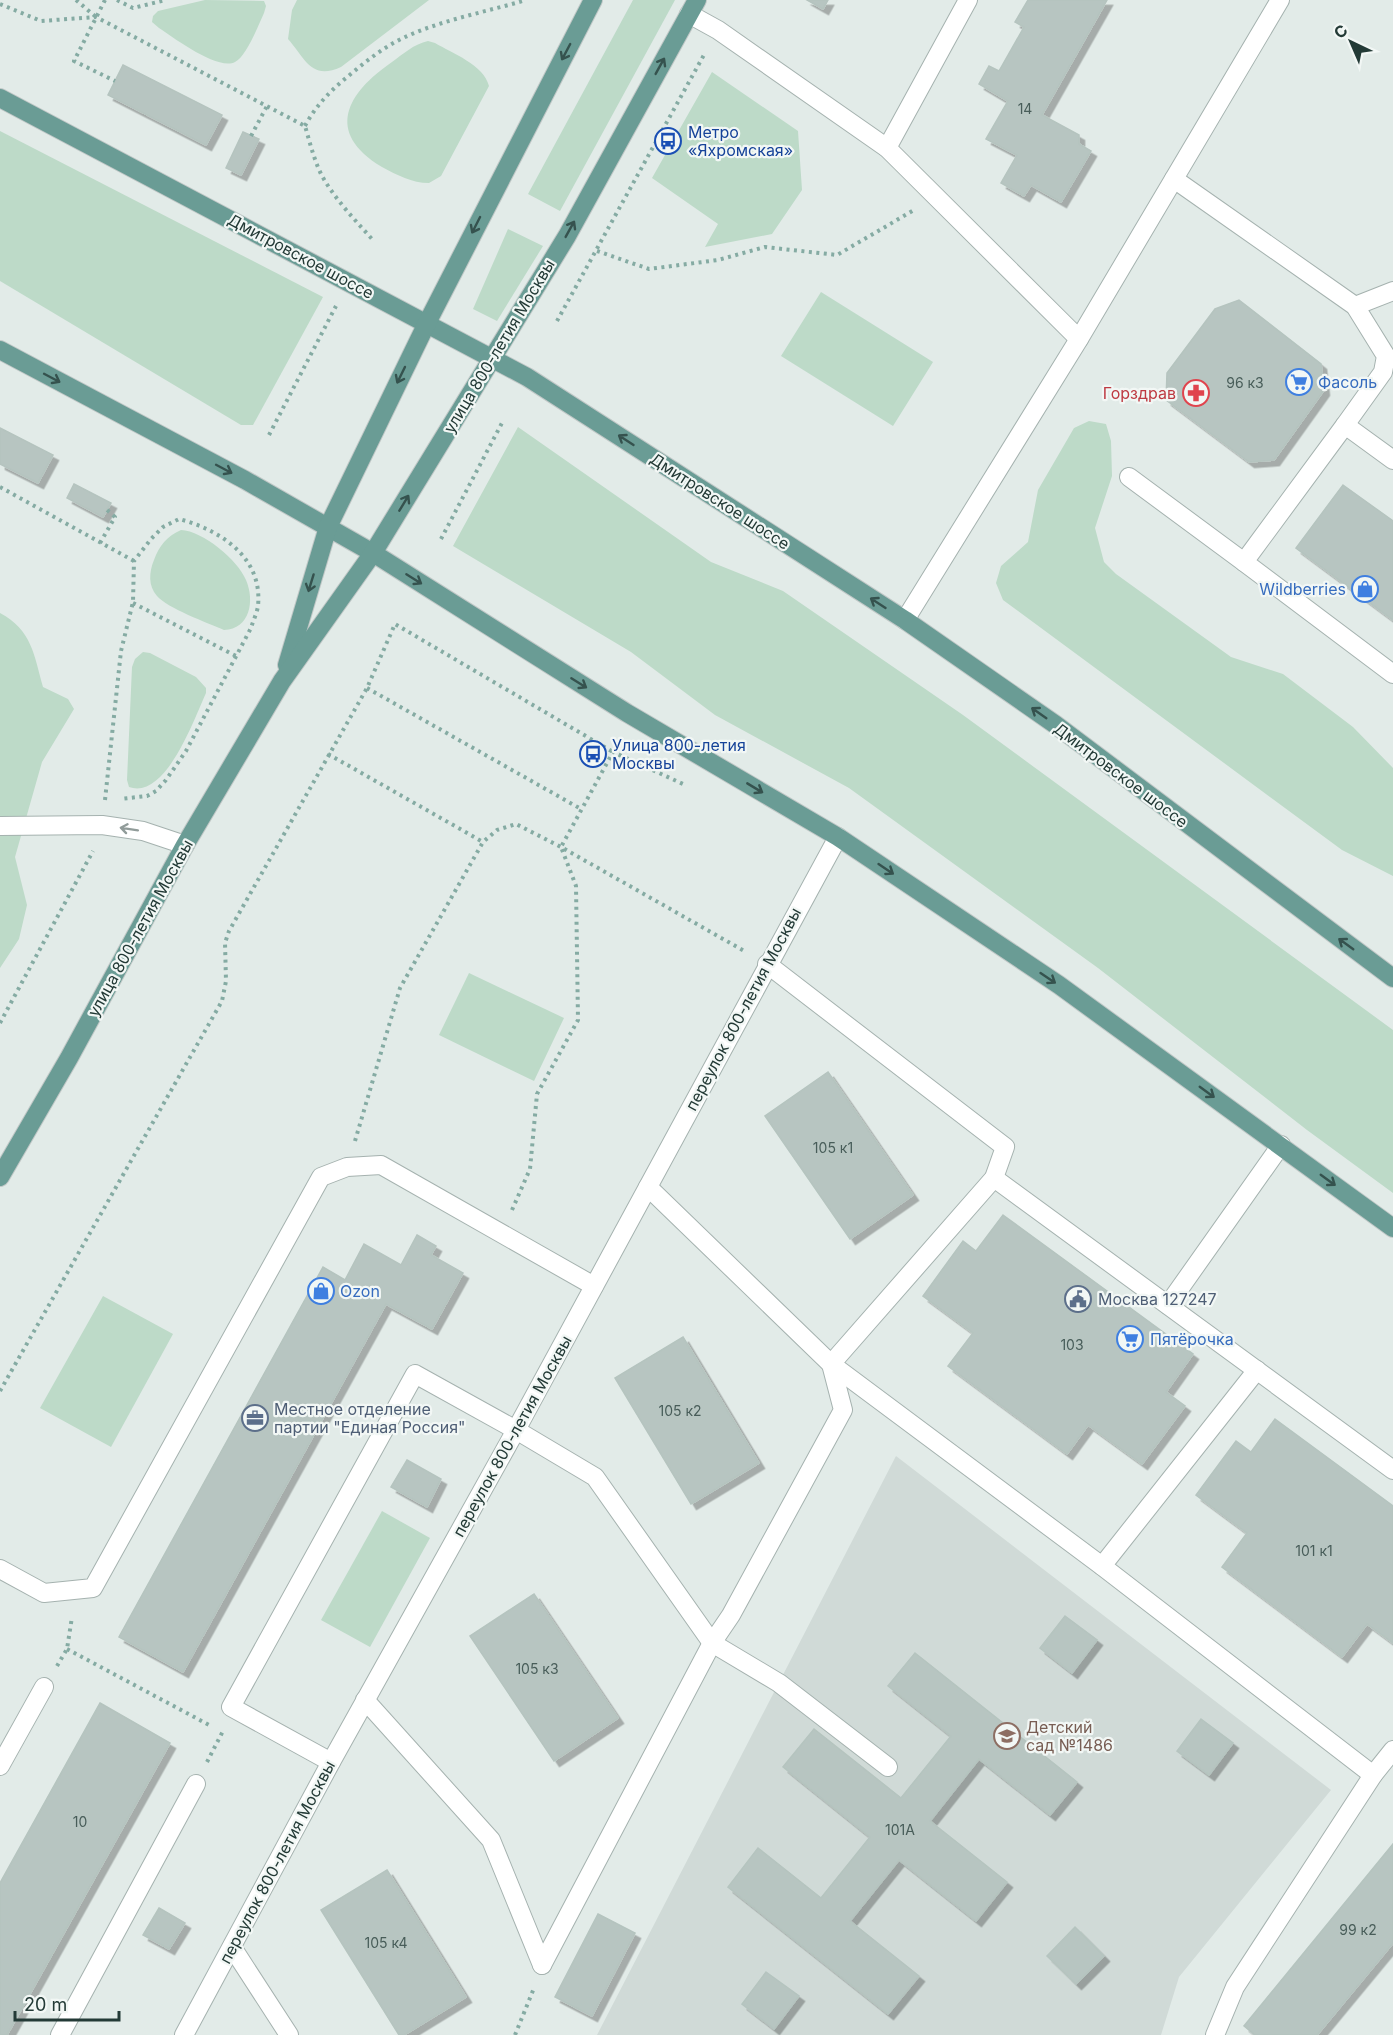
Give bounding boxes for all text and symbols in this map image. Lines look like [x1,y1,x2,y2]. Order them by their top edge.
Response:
north arrow [1321,12,1381,72]
text: С [1329,20,1352,43]
one-way arrow [560,43,572,60]
one-way arrow [655,58,666,76]
house number: 14 [1018,100,1032,117]
place label: Метро «Яхромская» [688,122,793,160]
bus stop icon: Метро «Яхромская» [653,126,683,156]
street label: Дмитровское шоссе [225,209,377,303]
one-way arrow [470,216,482,233]
one-way arrow [565,221,577,238]
street label: улица 800-летия Москвы [439,255,559,437]
one-way arrow [395,366,407,384]
supermarket icon: Фасоль [1284,367,1314,397]
place label: Фасоль [1318,372,1377,392]
one-way arrow [42,373,60,384]
house number: 96 к3 [1226,374,1264,391]
pharmacy icon: Горздрав [1181,378,1211,408]
place label: Горздрав [1103,383,1176,403]
one-way arrow [618,434,635,446]
street label: Дмитровское шоссе [647,448,793,554]
one-way arrow [215,463,232,475]
one-way arrow [398,495,410,512]
one-way arrow [305,574,316,593]
one-way arrow [405,574,422,586]
shop icon: Wildberries [1350,574,1380,604]
place label: Wildberries [1259,579,1346,599]
one-way arrow [870,596,887,608]
one-way arrow [570,678,587,690]
one-way arrow [1031,707,1047,719]
street label: Дмитровское шоссе [1050,718,1192,832]
place label: Улица 800-летия Москвы [612,735,746,773]
bus stop icon: Улица 800-летия Москвы [578,739,608,769]
one-way arrow [746,782,763,794]
one-way arrow [120,823,140,834]
street label: улица 800-летия Москвы [83,836,197,1020]
one-way arrow [878,863,894,875]
street label: переулок 800-летия Москвы [681,904,805,1114]
one-way arrow [1338,937,1354,950]
one-way arrow [1040,972,1056,984]
one-way arrow [1198,1085,1214,1098]
house number: 105 к1 [813,1139,853,1156]
one-way arrow [1320,1174,1336,1186]
shop icon: Ozon [306,1276,336,1306]
place label: Ozon [340,1281,380,1301]
public building icon: Москва 127247 [1063,1284,1093,1314]
place label: Москва 127247 [1098,1289,1217,1309]
supermarket icon: Пятёрочка [1115,1324,1145,1354]
place label: Пятёрочка [1150,1329,1234,1349]
street label: переулок 800-летия Москвы [448,1332,576,1540]
house number: 103 [1060,1336,1084,1353]
place label: Местное отделение партии "Единая Россия" [274,1399,466,1437]
house number: 105 к2 [658,1402,702,1419]
office icon: Местное отделение партии "Единая Россия" [240,1403,270,1433]
house number: 101 к1 [1295,1542,1333,1559]
house number: 105 к3 [515,1660,559,1677]
place label: Детский сад №1486 [1026,1717,1113,1755]
school or university icon: Детский сад №1486 [992,1721,1022,1751]
street label: переулок 800-летия Москвы [215,1757,339,1967]
house number: 10 [73,1813,87,1830]
house number: 101А [885,1821,915,1838]
house number: 99 к2 [1339,1921,1377,1938]
house number: 105 к4 [365,1934,407,1951]
scale bar [15,1984,118,2022]
text: 20 m [24,1994,67,2015]

